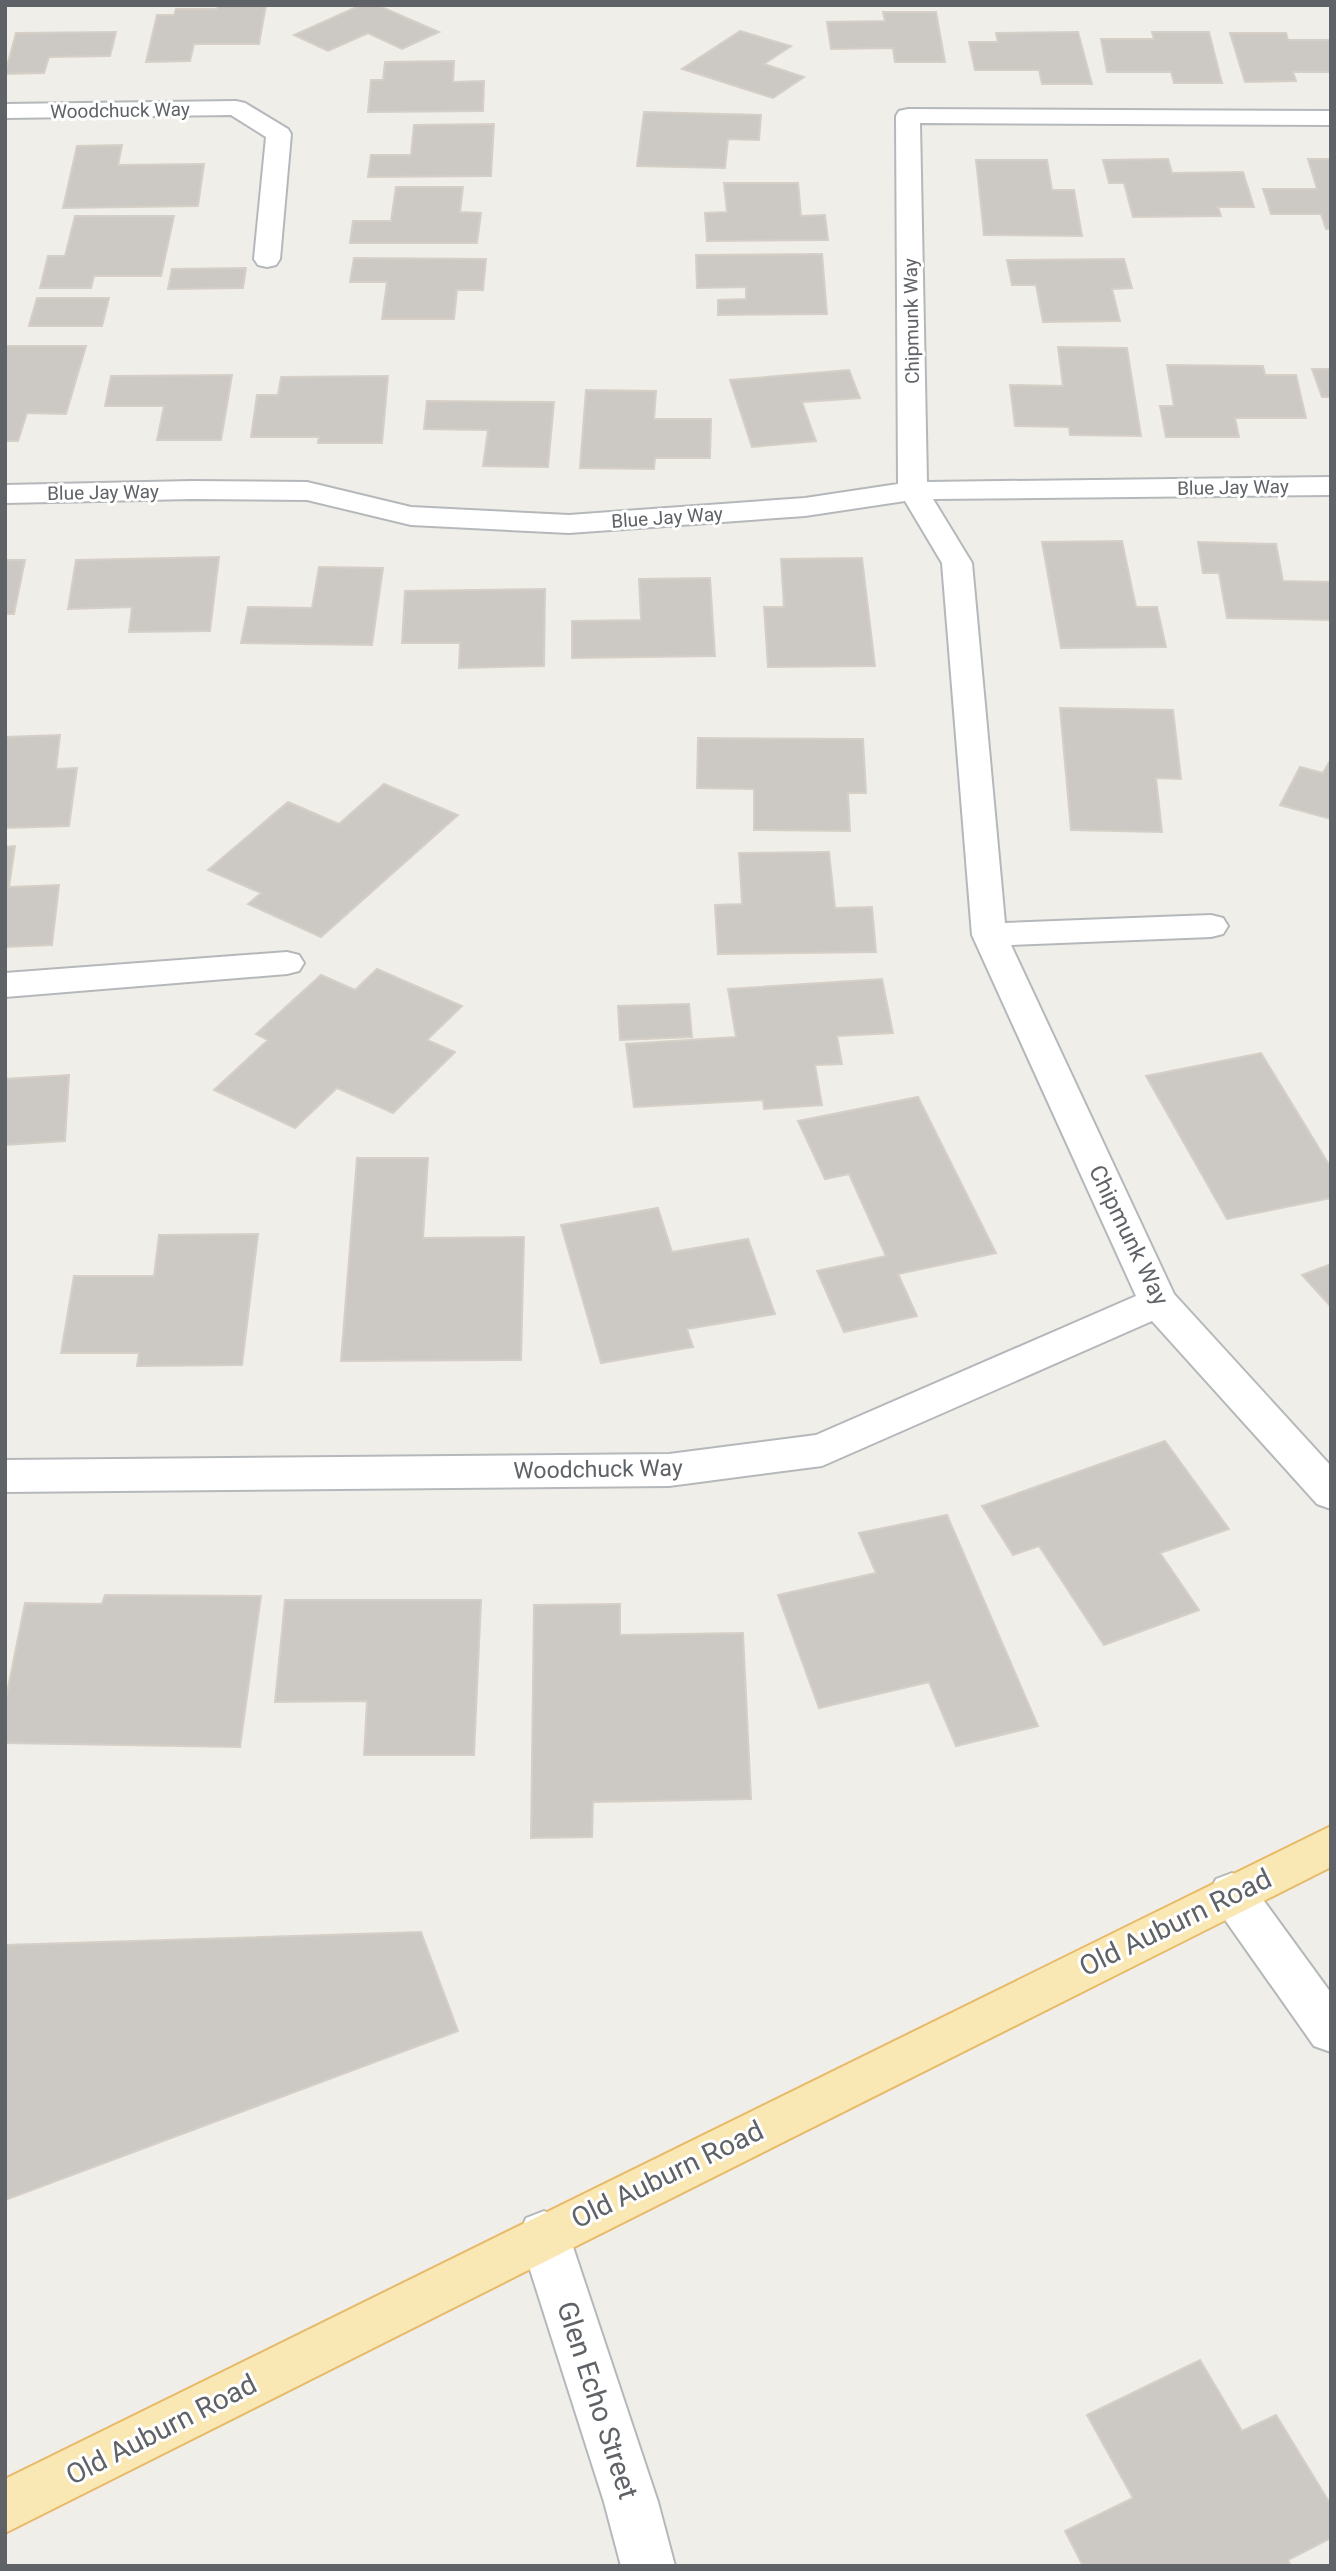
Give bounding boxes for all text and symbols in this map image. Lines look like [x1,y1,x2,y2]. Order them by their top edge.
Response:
street label: Woodchuck Way [50,98,190,123]
street label: Chipmunk Way [899,258,924,384]
street label: Blue Jay Way [1177,475,1289,500]
street label: Blue Jay Way [47,480,159,505]
street label: Blue Jay Way [610,502,724,533]
street label: Chipmunk Way [1083,1161,1174,1310]
street label: Woodchuck Way [513,1455,683,1484]
street label: Old Auburn Road [1074,1862,1277,1983]
street label: Old Auburn Road [566,2114,769,2235]
street label: Glen Echo Street [550,2297,645,2503]
street label: Old Auburn Road [60,2367,262,2492]

